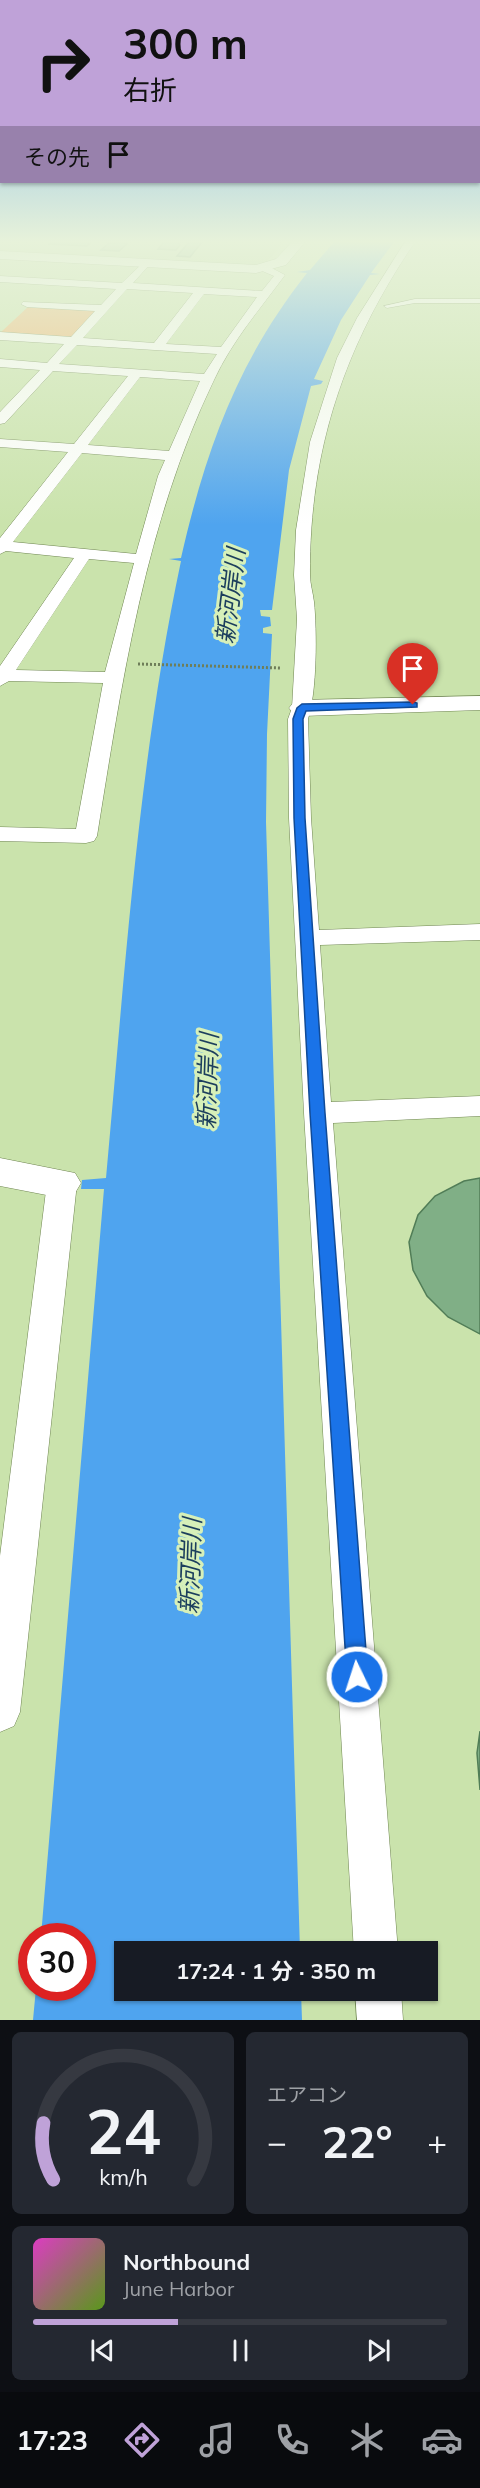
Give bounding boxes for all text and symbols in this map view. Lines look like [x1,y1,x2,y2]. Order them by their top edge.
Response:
text: 300 m [123,17,248,70]
icon: right [24,24,102,102]
text: 右折 [123,73,177,107]
icon: arrive [102,138,135,171]
text: その先 [24,143,90,171]
water label: 新河岸川 [209,543,251,645]
pin [387,643,438,705]
icon: arrive [396,652,429,685]
water label: 新河岸川 [190,1029,224,1129]
water label: 新河岸川 [173,1514,207,1614]
position arrow [325,1645,389,1709]
speed limit sign: 30 [18,1923,96,2001]
text: 17:24 · 1 分 · 350 m [176,1957,376,1985]
text: エアコン [267,2082,347,2107]
text: 24 [86,2091,160,2170]
text: 22° [321,2113,393,2169]
text: − [267,2121,287,2162]
text: + [427,2121,447,2162]
text: km/h [99,2163,147,2190]
text: Northbound [123,2248,250,2276]
text: June Harbor [123,2276,234,2301]
icon: previous [86,2334,119,2367]
icon: pause [224,2334,257,2367]
icon: next [362,2334,395,2367]
icon: directions [121,2419,163,2461]
icon: music [196,2419,238,2461]
icon: phone [271,2419,313,2461]
icon: climate [346,2419,388,2461]
icon: car [421,2419,463,2461]
text: 17:23 [17,2423,88,2457]

